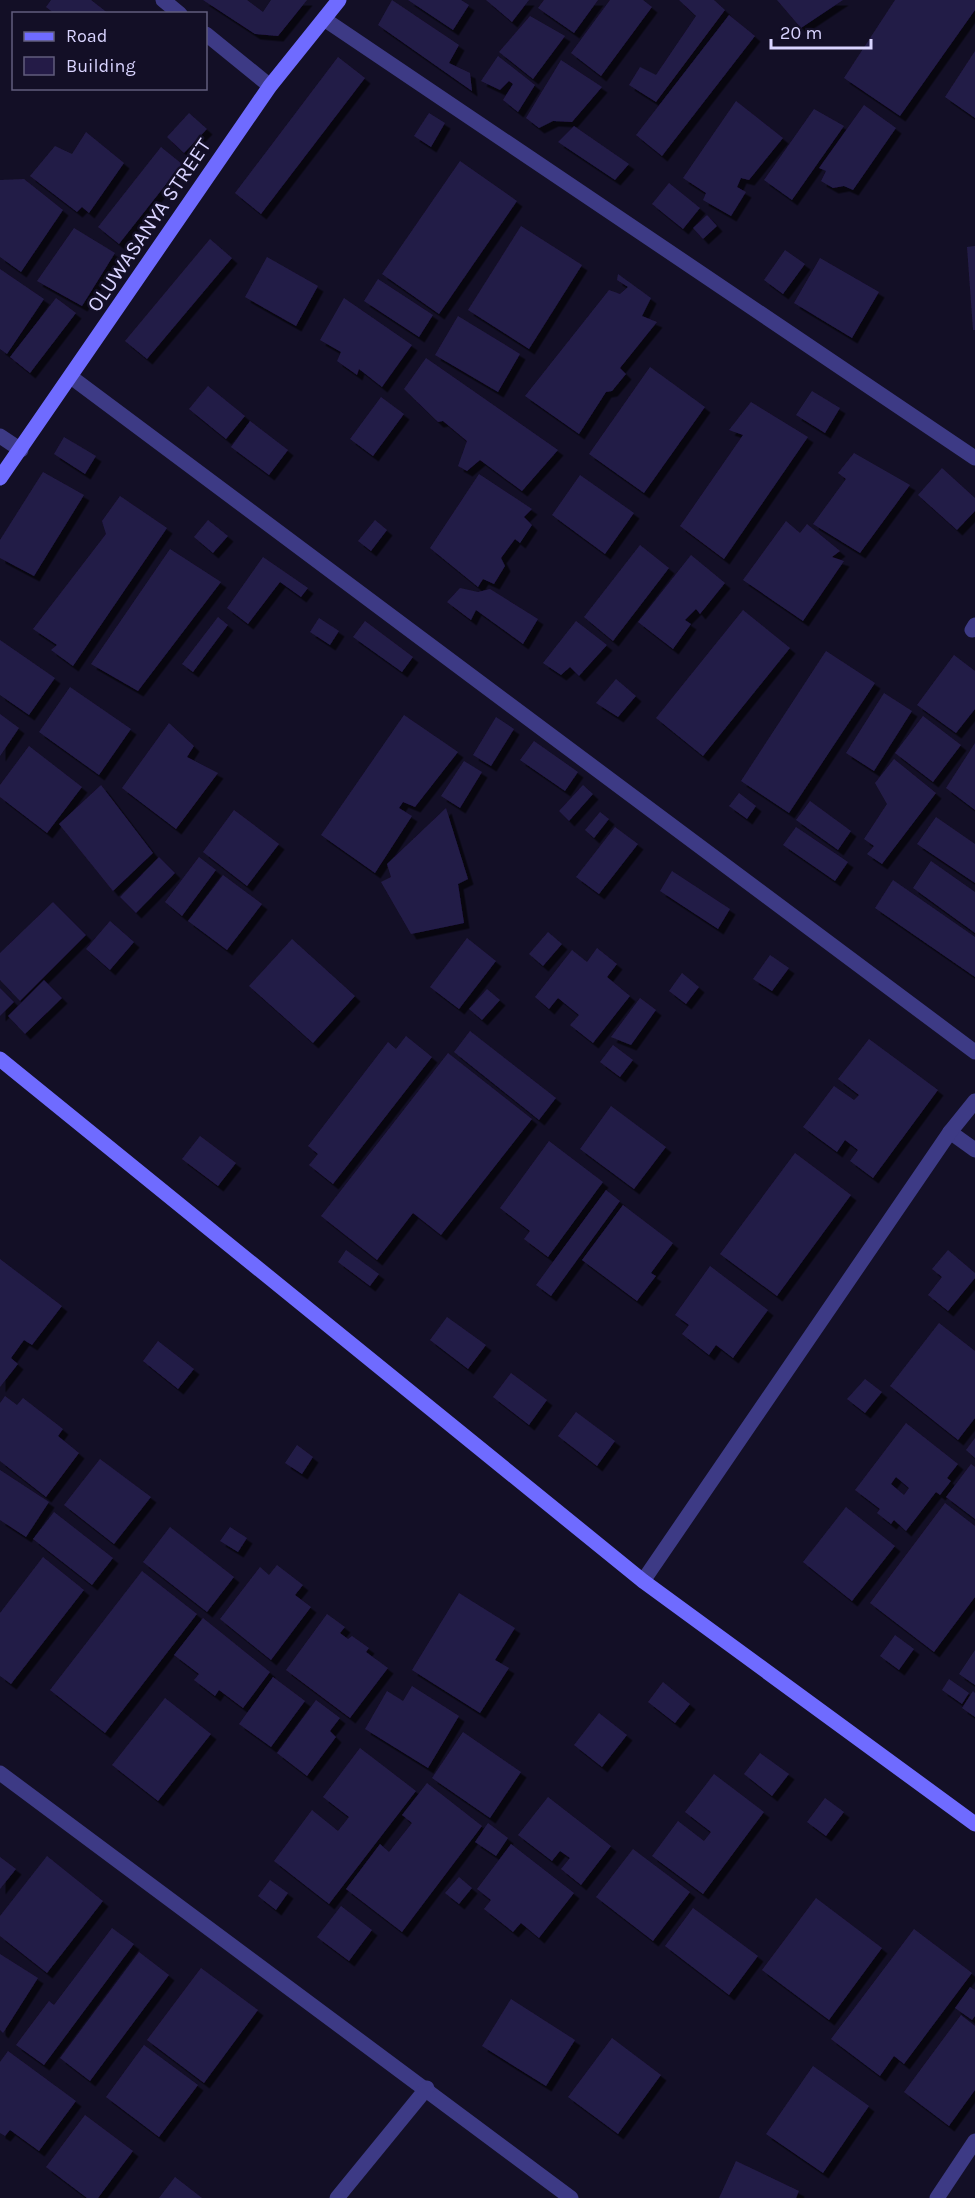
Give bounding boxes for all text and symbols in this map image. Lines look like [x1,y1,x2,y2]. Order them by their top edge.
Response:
legend [12,12,207,90]
scale bar [771,12,872,50]
text: 20 m [780,22,822,44]
text: Road [66,25,107,47]
text: Building [66,55,136,77]
street label: OLUWASANYA STREET [82,133,216,316]

